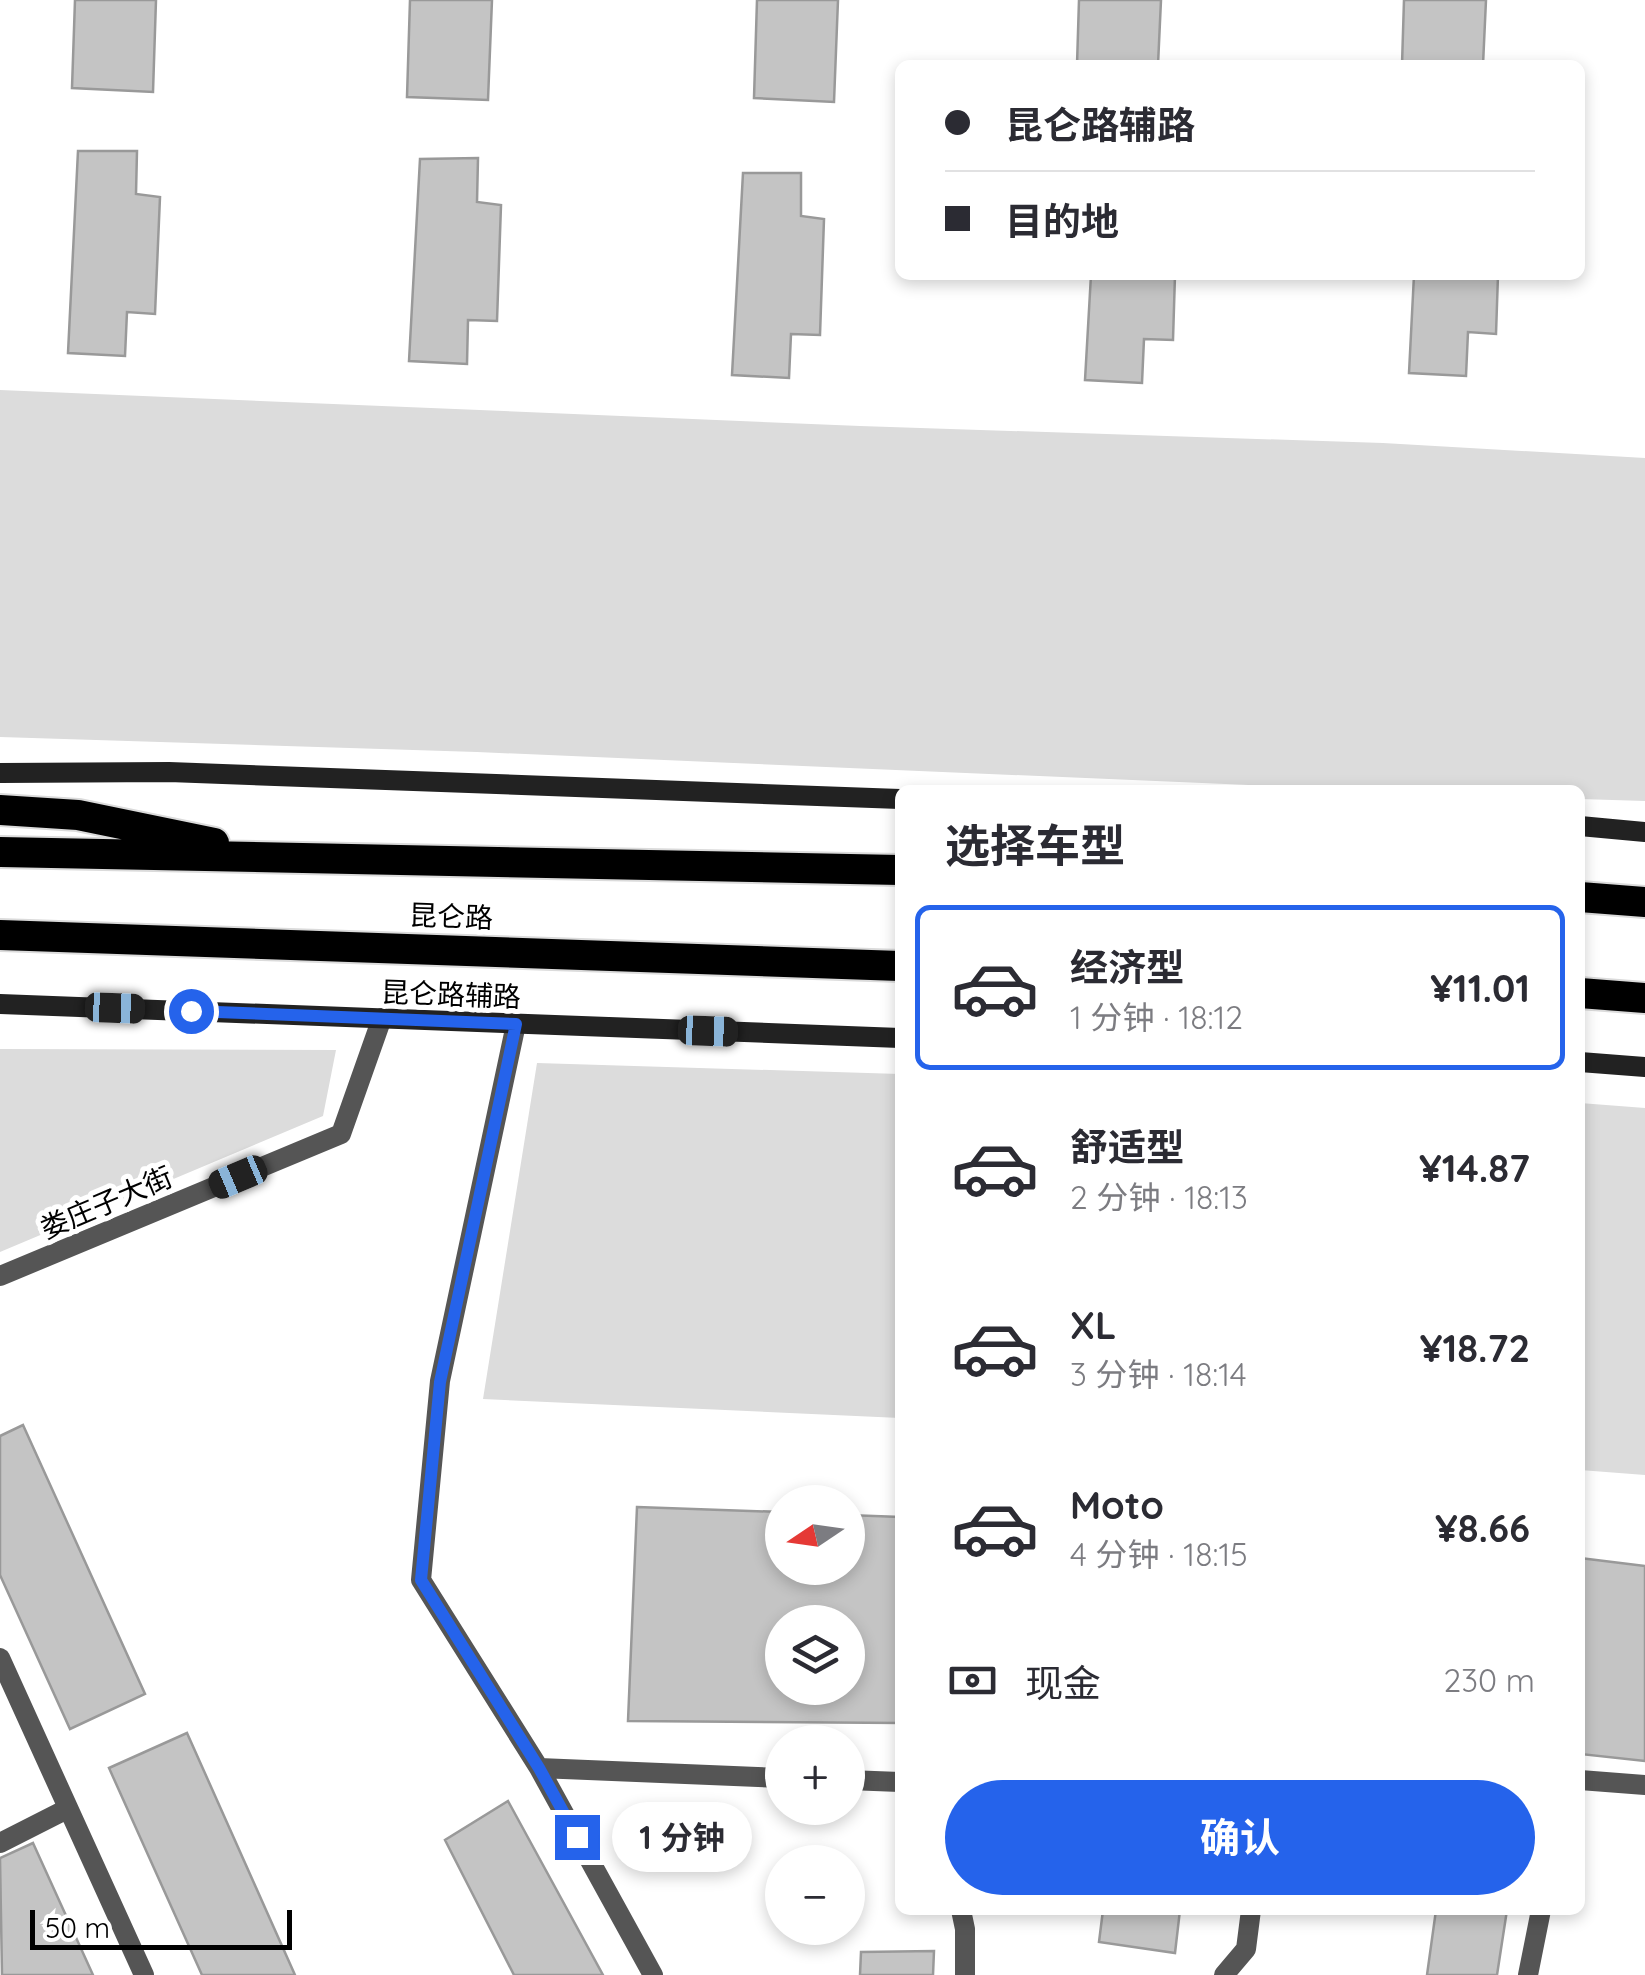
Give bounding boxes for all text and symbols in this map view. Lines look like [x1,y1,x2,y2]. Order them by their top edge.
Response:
text: 昆仑路辅路 [1005,101,1195,149]
text: 目的地 [1005,197,1119,245]
text: 选择车型 [945,817,1125,873]
street label: 昆仑路 [408,897,494,935]
icon: car [950,943,1040,1033]
text: 经济型 [1070,943,1184,991]
text: ¥11.01 [1430,964,1530,1012]
street label: 昆仑路辅路 [380,974,522,1014]
route start [169,989,214,1034]
car [84,992,146,1024]
text: 1 分钟 · 18:12 [1070,997,1243,1037]
car [677,1015,739,1047]
icon: car [950,1123,1040,1213]
text: 舒适型 [1070,1123,1184,1171]
text: ¥14.87 [1419,1144,1530,1192]
car [205,1151,271,1203]
street label: 娄庄子大街 [35,1159,177,1245]
text: 2 分钟 · 18:13 [1070,1177,1248,1217]
text: XL [1070,1301,1116,1349]
icon: car [950,1303,1040,1393]
text: ¥18.72 [1420,1324,1530,1372]
text: 3 分钟 · 18:14 [1070,1354,1247,1394]
text: Moto [1070,1481,1164,1529]
icon: car [950,1483,1040,1573]
north arrow [765,1485,865,1585]
map controls [765,1485,865,1945]
text: ¥8.66 [1435,1504,1530,1552]
text: 4 分钟 · 18:15 [1070,1534,1248,1574]
button: layers [765,1605,865,1705]
icon: cash [945,1653,1000,1708]
text: 现金 [1025,1659,1101,1707]
text: 230 m [1444,1660,1535,1700]
button: + [765,1725,865,1825]
button: 确认 [945,1780,1535,1895]
callout: 1 分钟 [612,1802,752,1872]
route end [555,1815,600,1860]
text: 1 分钟 [639,1817,725,1857]
button: − [765,1845,865,1945]
scale bar [30,1905,292,1950]
text: 50 m [45,1910,110,1945]

